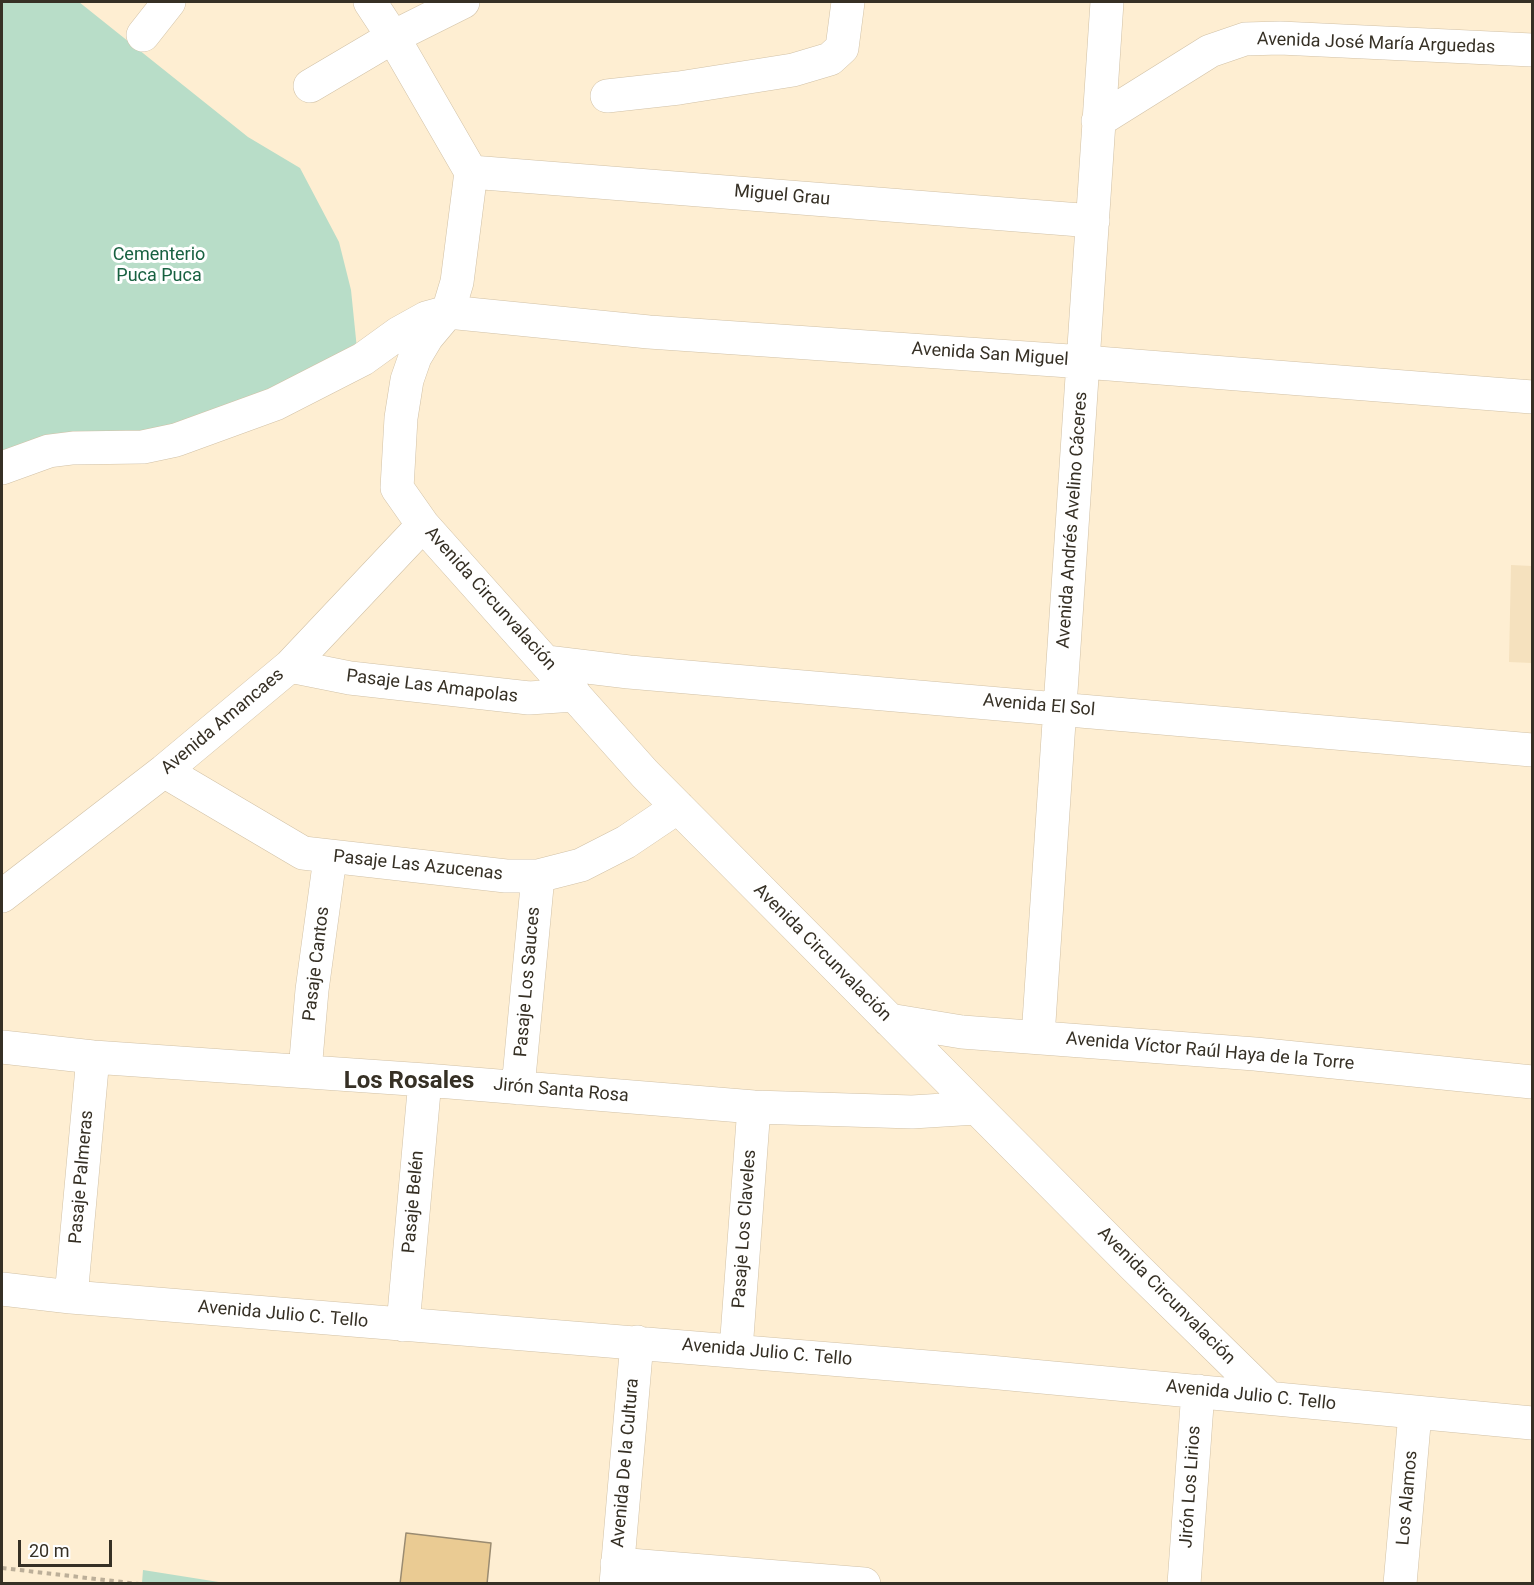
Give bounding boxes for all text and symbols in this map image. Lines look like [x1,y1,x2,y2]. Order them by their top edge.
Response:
street label: Avenida José María Arguedas [1256,29,1496,59]
street label: Miguel Grau [733,181,831,211]
park label: Cementerio Puca Puca [113,244,205,286]
street label: Avenida San Miguel [911,339,1069,371]
street label: Avenida Andrés Avelino Cáceres [1053,391,1093,649]
street label: Avenida Circunvalación [420,523,560,675]
street label: Avenida Amancaes [157,664,289,780]
street label: Pasaje Las Amapolas [345,666,519,708]
street label: Avenida El Sol [982,690,1096,722]
street label: Pasaje Las Azucenas [332,846,504,886]
street label: Avenida Circunvalación [749,880,895,1026]
street label: Pasaje Cantos [299,906,335,1022]
street label: Pasaje Los Sauces [511,906,545,1058]
street label: Avenida Víctor Raúl Haya de la Torre [1065,1029,1355,1075]
district label: Los Rosales [344,1068,474,1096]
street label: Jirón Santa Rosa [492,1074,630,1108]
street label: Pasaje Palmeras [65,1109,99,1245]
street label: Pasaje Los Claveles [729,1149,761,1309]
street label: Pasaje Belén [399,1150,429,1254]
street label: Avenida Circunvalación [1093,1223,1239,1369]
street label: Avenida Julio C. Tello [197,1297,369,1333]
street label: Avenida Julio C. Tello [681,1335,853,1371]
street label: Avenida Julio C. Tello [1165,1376,1337,1416]
street label: Avenida De la Cultura [608,1377,644,1549]
street label: Jirón Los Lirios [1176,1425,1206,1549]
street label: Los Alamos [1393,1450,1423,1546]
scale bar [21,1528,116,1566]
text: 20 m [29,1540,69,1561]

